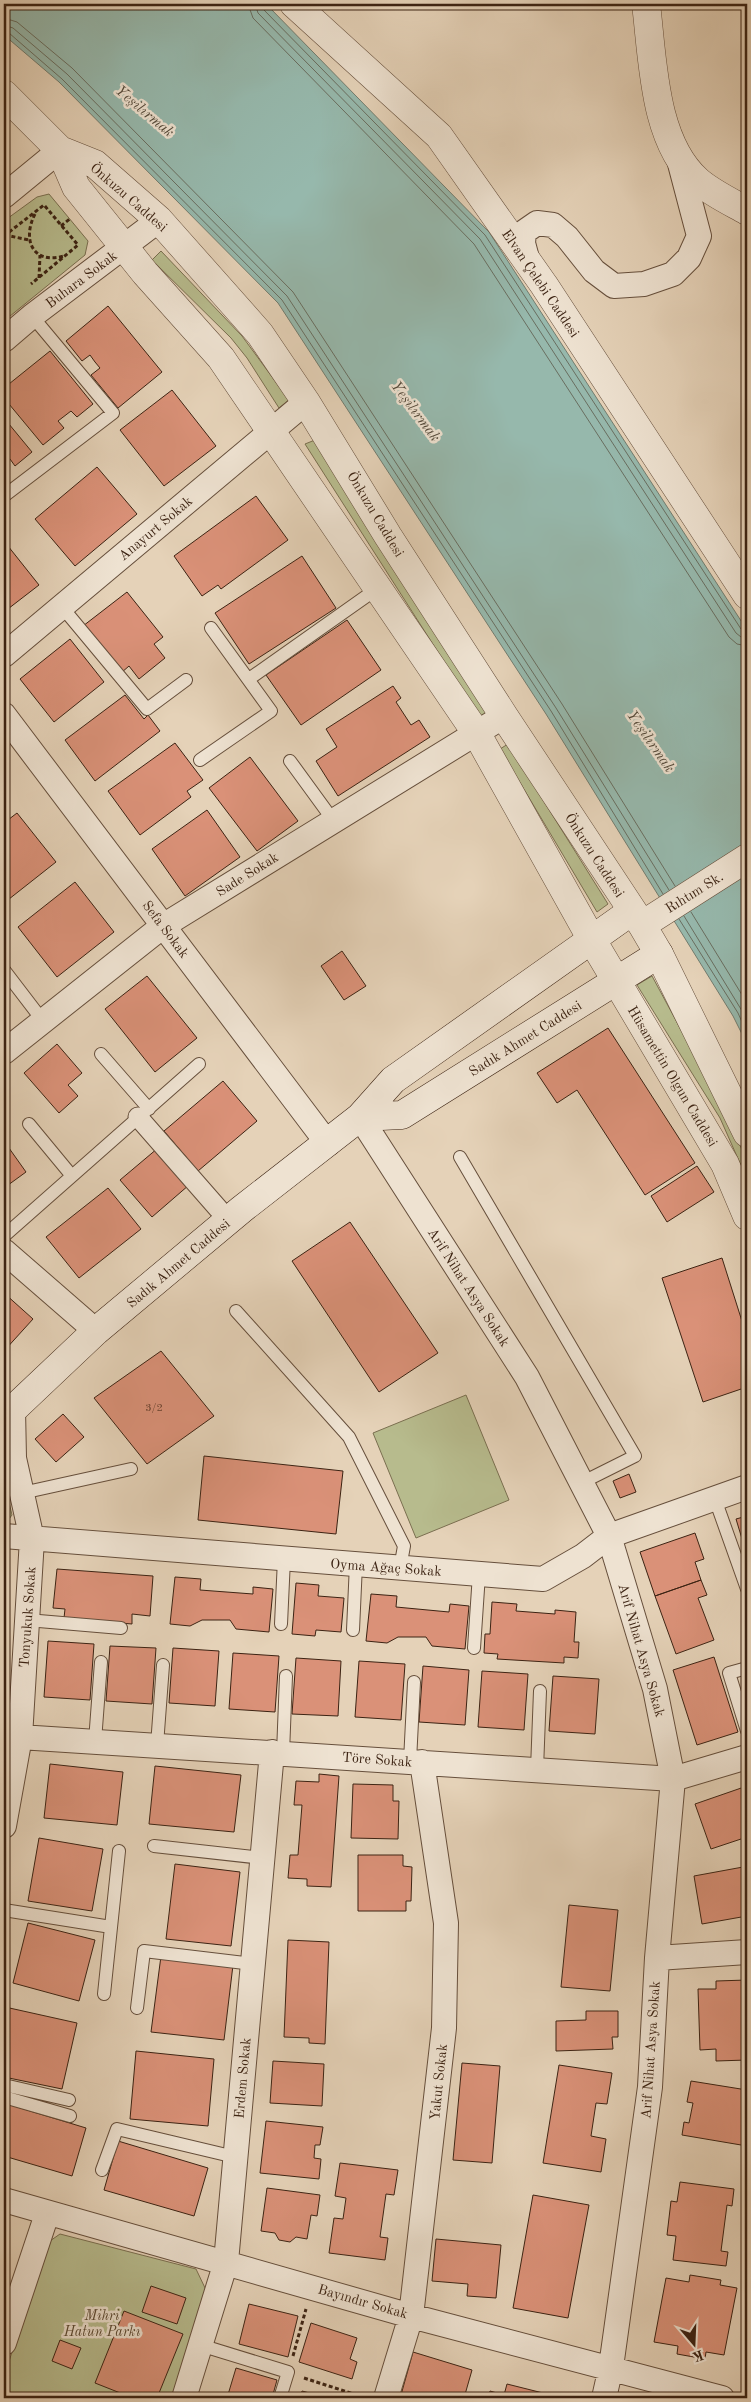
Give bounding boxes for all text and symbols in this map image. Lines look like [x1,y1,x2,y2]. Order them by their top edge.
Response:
water label: Yeşilırmak [112,83,176,141]
street label: Önkuzu Caddesi [87,158,172,235]
street label: Elvan Çelebi Caddesi [499,227,582,340]
street label: Buhara Sokak [43,249,120,311]
water label: Yeşilırmak [387,379,442,445]
street label: Önkuzu Caddesi [344,468,409,560]
street label: Anayurt Sokak [116,494,195,564]
water label: Yeşilırmak [623,708,676,775]
street label: Önkuzu Caddesi [562,809,629,900]
street label: Sade Sokak [214,850,281,899]
street label: Rıhtım Sk. [663,870,726,916]
street label: Sefa Sokak [139,898,191,961]
street label: Sadık Ahmet Caddesi [467,998,584,1079]
street label: Hüsamettin Olgun Caddesi [625,1004,720,1149]
street label: Sadık Ahmet Caddesi [124,1217,233,1311]
street label: Arif Nihat Asya Sokak [425,1226,512,1349]
house number: 3/2 [145,1403,163,1414]
street label: Oyma Ağaç Sokak [330,1557,442,1579]
street label: Tonyukuk Sokak [17,1566,39,1668]
street label: Arif Nihat Asya Sokak [615,1582,667,1719]
street label: Töre Sokak [341,1751,412,1769]
street label: Arif Nihat Asya Sokak [639,1981,663,2120]
street label: Erdem Sokak [232,2037,254,2119]
street label: Yakut Sokak [428,2043,450,2121]
street label: Bayındır Sokak [316,2282,409,2322]
park label: Mihri Hatun Parkı [63,2309,141,2339]
north arrow [668,2320,718,2370]
text: K [690,2347,705,2364]

